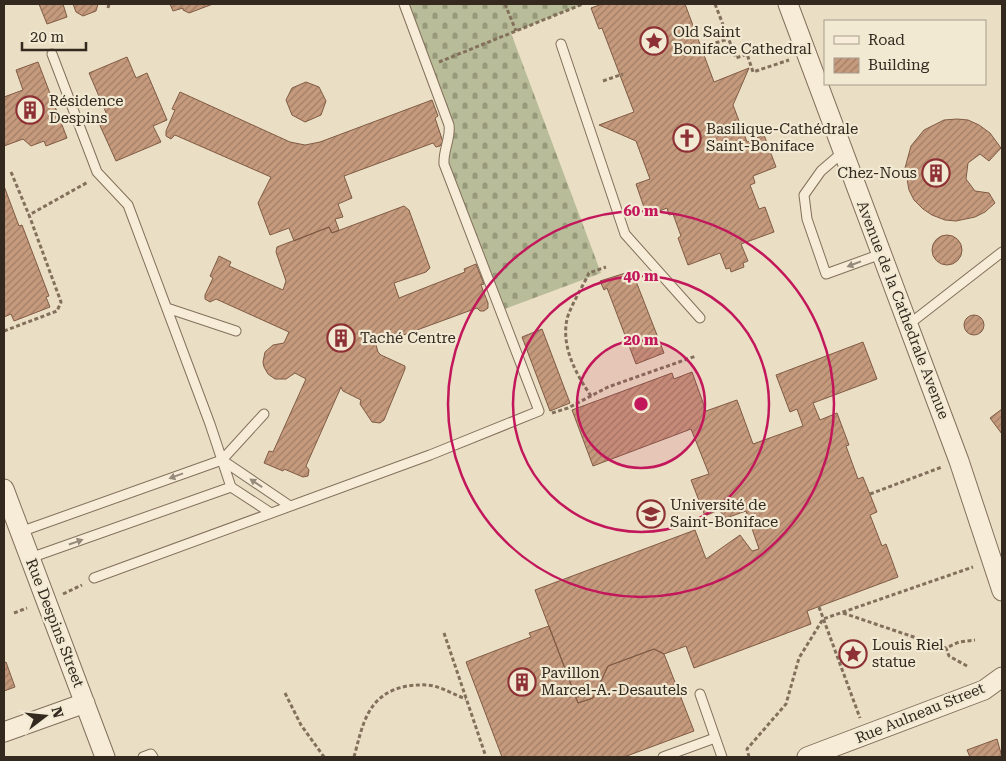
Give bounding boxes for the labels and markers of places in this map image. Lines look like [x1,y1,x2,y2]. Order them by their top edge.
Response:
place label: Old Saint Boniface Cathedral [673,23,812,58]
place icon: Old Saint Boniface Cathedral [639,26,669,56]
place label: Résidence Despins [49,92,124,127]
building icon: Résidence Despins [15,95,45,125]
place label: Basilique-Cathédrale Saint-Boniface [706,120,858,155]
church icon: Basilique-Cathédrale Saint-Boniface [672,123,702,153]
building icon: Chez-Nous [921,158,951,188]
place label: Chez-Nous [837,164,917,182]
building icon: Taché Centre [326,323,356,353]
place label: Taché Centre [360,329,456,347]
centre of rings [632,395,650,413]
place label: Université de Saint-Boniface [670,496,778,531]
school or university icon: Université de Saint-Boniface [636,499,666,529]
place label: Louis Riel statue [872,636,944,671]
place icon: Louis Riel statue [838,639,868,669]
place label: Pavillon Marcel-A.-Desautels [541,664,687,699]
building icon: Pavillon Marcel-A.-Desautels [507,667,537,697]

